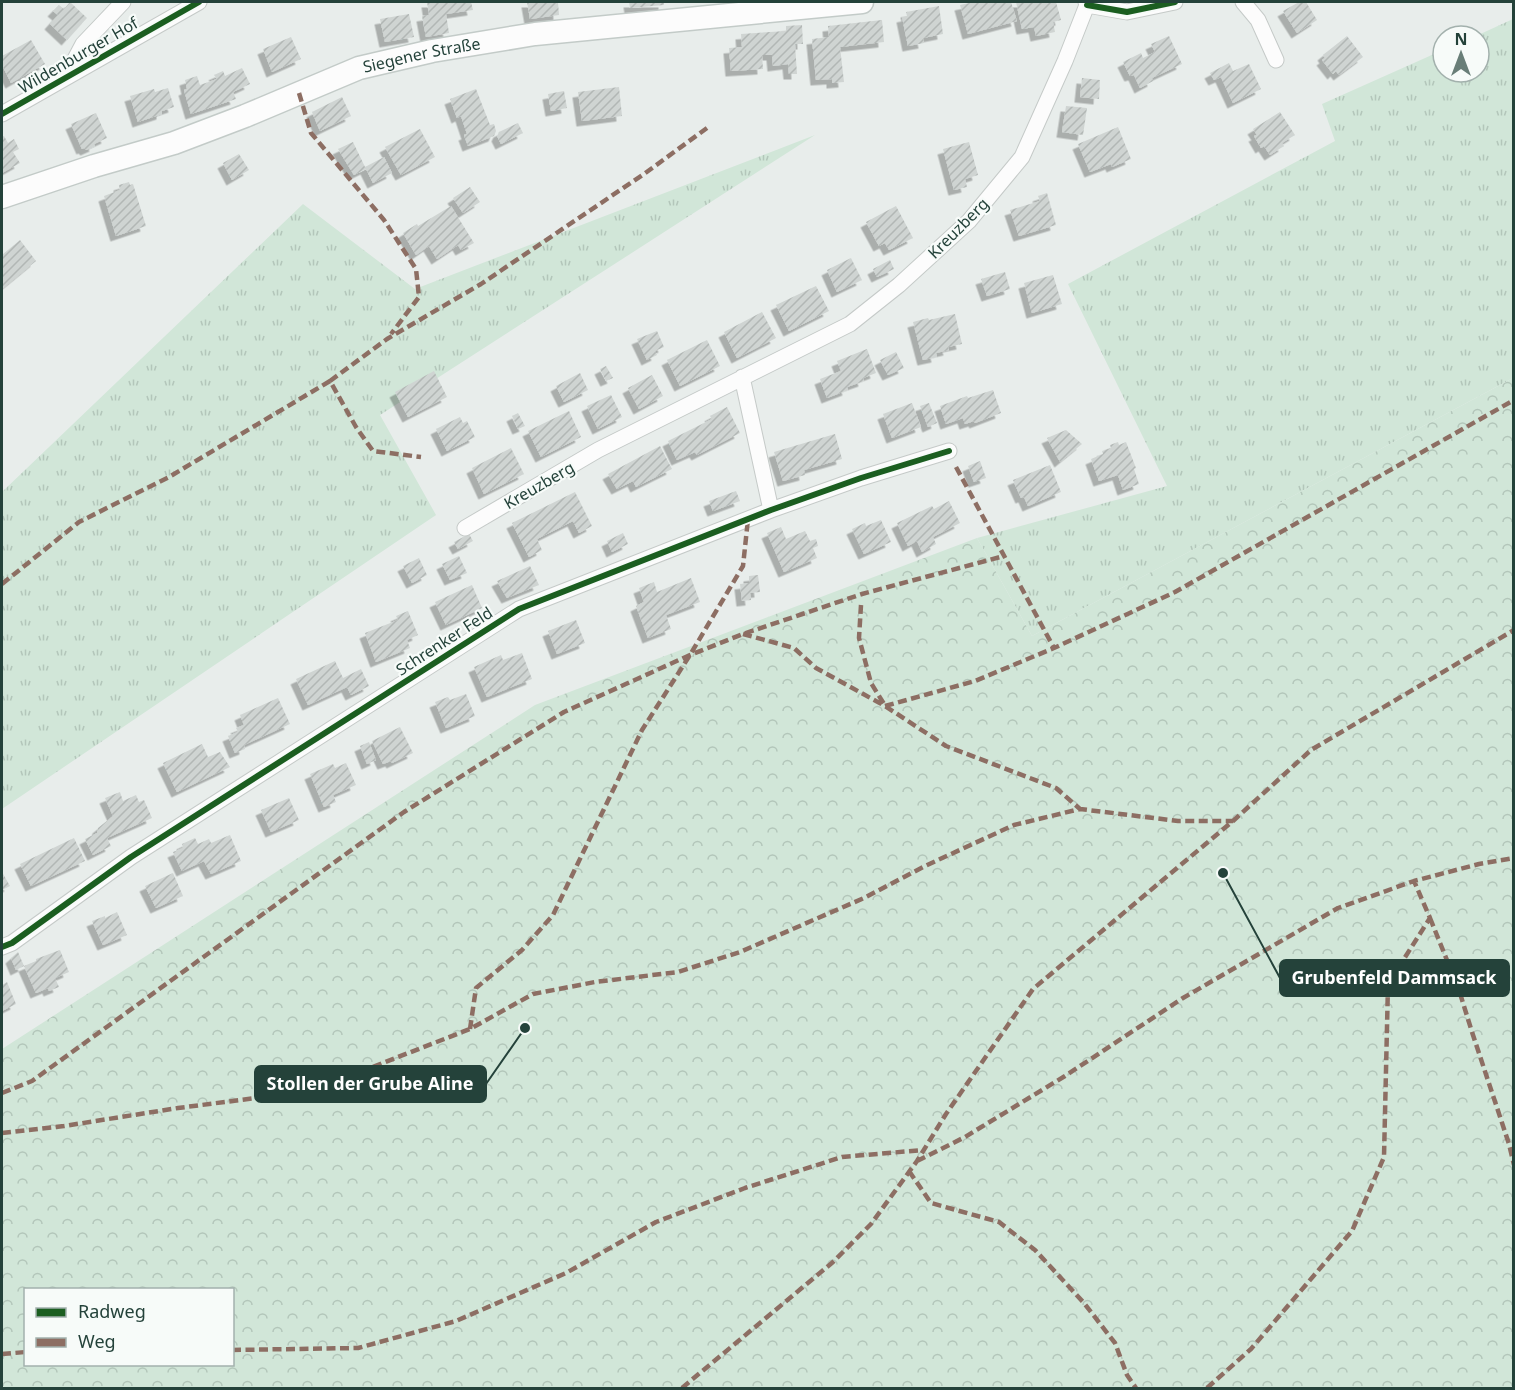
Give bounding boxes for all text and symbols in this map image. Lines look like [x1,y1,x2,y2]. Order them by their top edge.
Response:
street label: Wildenburger Hof [14,11,143,98]
north arrow [1431,24,1491,84]
text: N [1454,28,1468,50]
street label: Siegener Straße [361,32,482,78]
street label: Kreuzberg [923,193,993,263]
street label: Kreuzberg [500,456,578,514]
street label: Schrenker Feld [391,601,497,681]
callout: Grubenfeld Dammsack [1280,960,1509,996]
text: Grubenfeld Dammsack [1291,965,1497,989]
callout: Stollen der Grube Aline [255,1066,486,1102]
text: Stollen der Grube Aline [267,1071,473,1095]
legend [24,1288,234,1366]
text: Radweg [78,1299,146,1323]
text: Weg [78,1329,116,1353]

